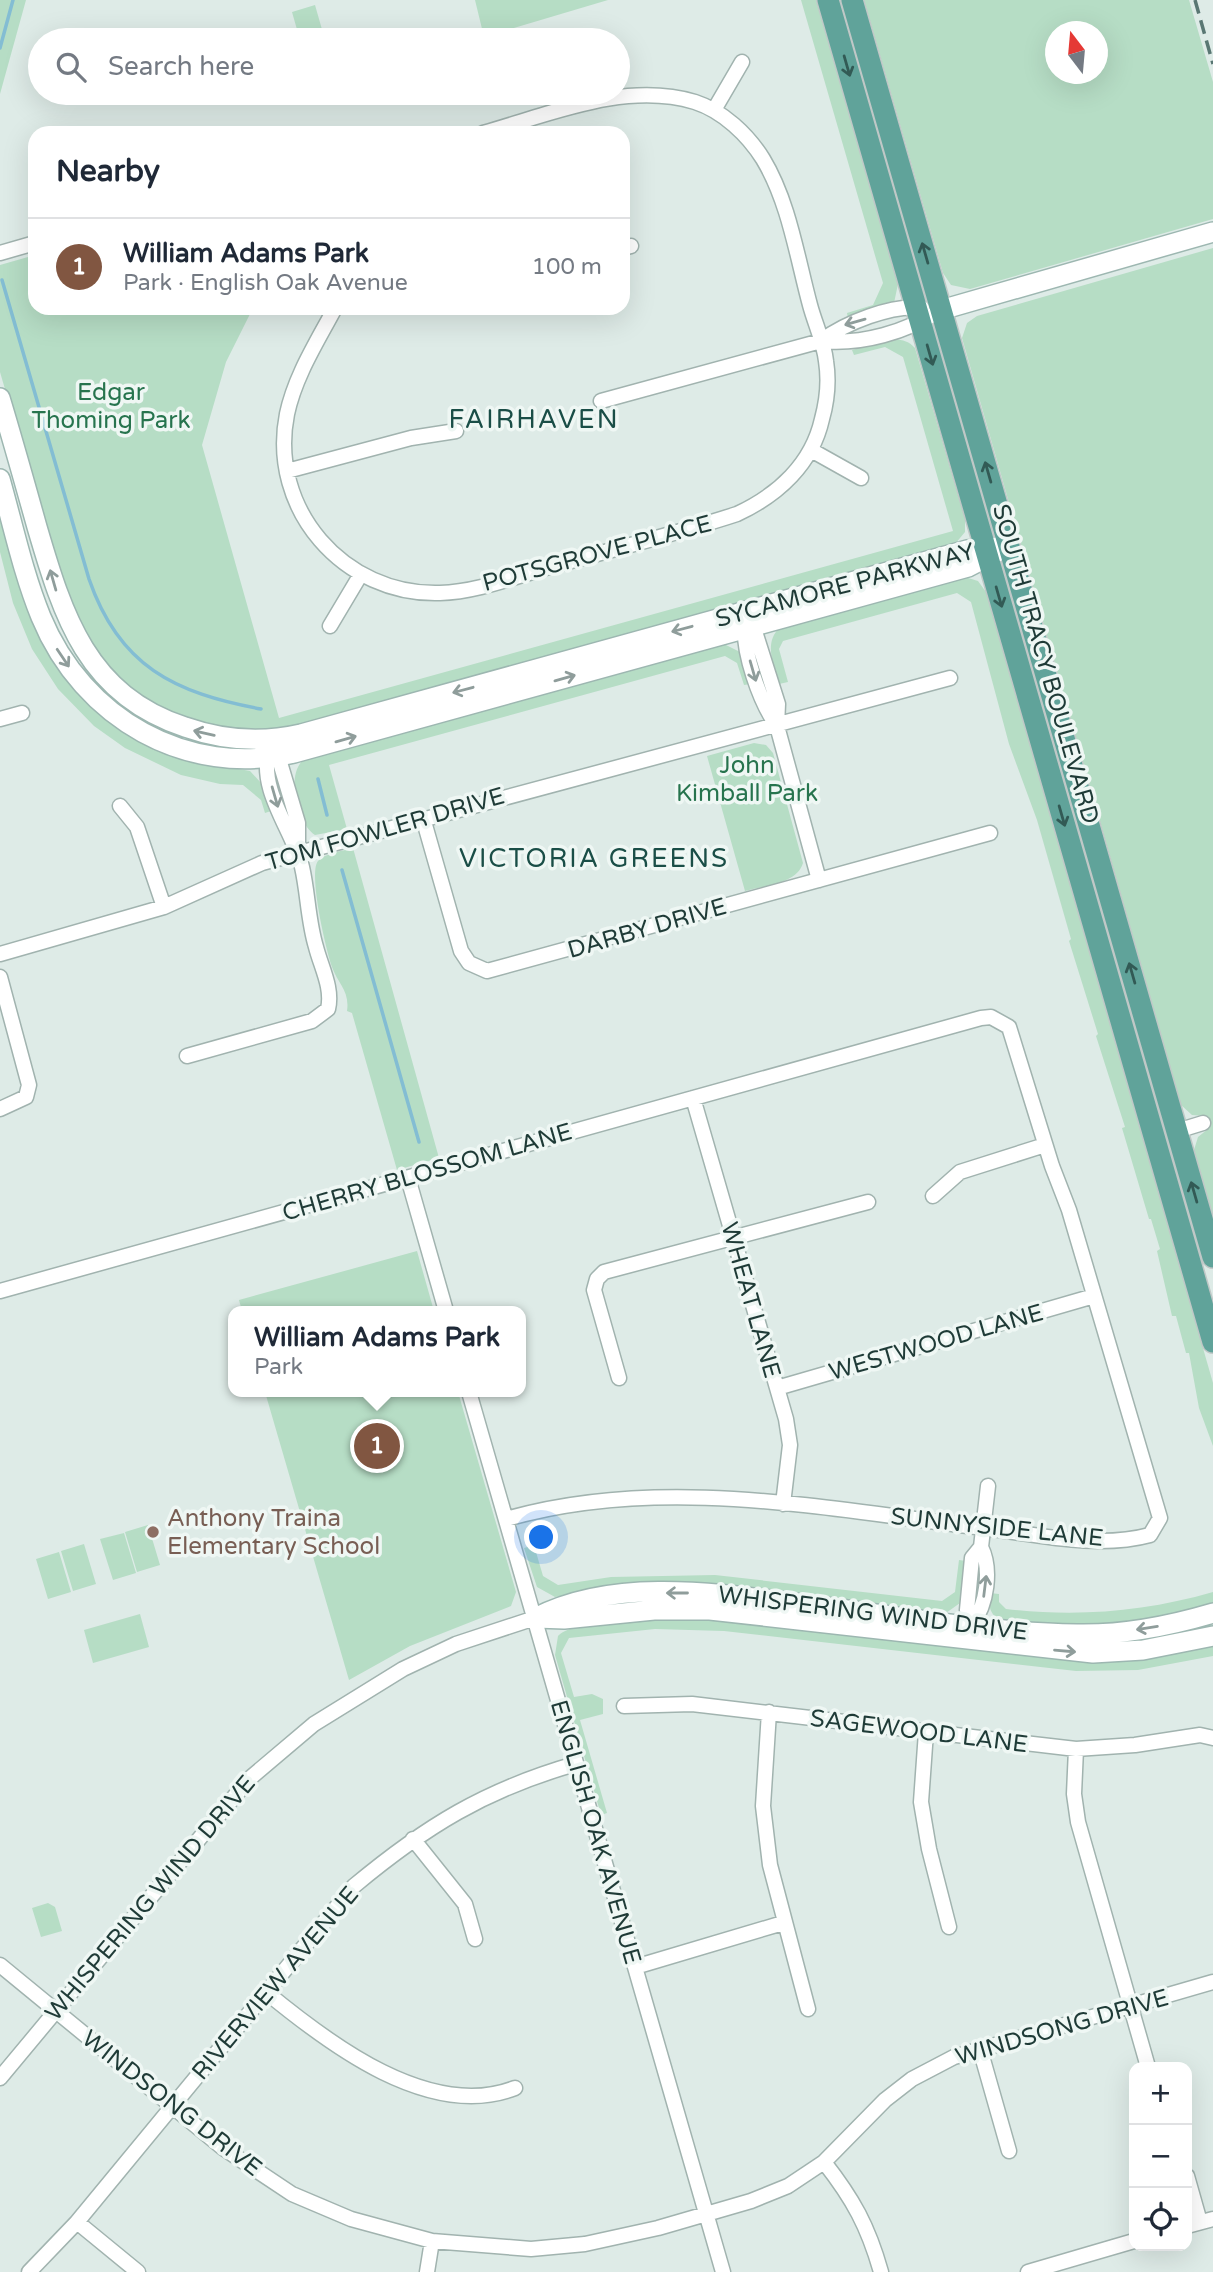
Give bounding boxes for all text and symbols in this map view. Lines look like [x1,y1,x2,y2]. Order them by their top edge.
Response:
north arrow [1045,21,1108,84]
search box [28,28,630,105]
icon: search [52,48,90,86]
text: Search here [108,51,254,82]
one-way arrow [841,54,854,76]
text: Nearby [56,153,160,190]
text: William Adams Park [123,238,369,269]
one-way arrow [917,242,930,264]
text: 1 [72,253,86,281]
text: 100 m [532,253,602,281]
text: Park · English Oak Avenue [123,269,408,297]
one-way arrow [844,316,866,329]
one-way arrow [924,343,937,366]
park label: Edgar Thoming Park [32,378,190,435]
district label: FAIRHAVEN [448,404,620,435]
one-way arrow [980,461,993,483]
street label: SOUTH TRACY BOULEVARD [986,501,1105,827]
street label: POTSGROVE PLACE [479,509,715,598]
street label: SYCAMORE PARKWAY [712,537,978,634]
one-way arrow [45,569,58,591]
one-way arrow [994,586,1007,608]
one-way arrow [671,623,694,636]
one-way arrow [57,648,71,668]
one-way arrow [748,660,761,682]
one-way arrow [554,671,576,684]
one-way arrow [452,684,474,697]
one-way arrow [193,726,216,739]
one-way arrow [334,732,356,745]
park label: John Kimball Park [676,751,818,808]
street label: TOM FOWLER DRIVE [262,781,508,877]
one-way arrow [269,786,282,808]
one-way arrow [1056,804,1069,827]
district label: VICTORIA GREENS [459,843,729,874]
street label: DARBY DRIVE [564,892,730,965]
one-way arrow [1124,962,1137,984]
street label: CHERRY BLOSSOM LANE [279,1117,575,1228]
one-way arrow [1187,1181,1200,1203]
street label: WHEAT LANE [714,1219,787,1381]
street label: WESTWOOD LANE [826,1298,1047,1387]
popup [228,1306,526,1397]
text: William Adams Park [254,1322,500,1353]
text: Park [254,1353,303,1381]
pin: 1 [354,1420,400,1472]
street label: SUNNYSIDE LANE [889,1502,1105,1553]
place label: Anthony Traina Elementary School [167,1504,380,1561]
your location [524,1520,558,1554]
marker: Anthony Traina Elementary School [145,1524,161,1540]
one-way arrow [978,1576,991,1598]
street label: WHISPERING WIND DRIVE [717,1580,1029,1647]
one-way arrow [666,1586,689,1600]
one-way arrow [1136,1622,1159,1635]
one-way arrow [1054,1645,1076,1658]
street label: ENGLISH OAK AVENUE [544,1697,647,1968]
street label: SAGEWOOD LANE [808,1704,1029,1759]
street label: WHISPERING WIND DRIVE [39,1770,262,2027]
street label: RIVERVIEW AVENUE [186,1881,365,2086]
street label: WINDSONG DRIVE [952,1983,1172,2072]
street label: WINDSONG DRIVE [76,2024,267,2183]
map controls [1129,2062,1192,2251]
button: + [1129,2062,1192,2125]
button: − [1129,2125,1192,2188]
button: locate [1129,2188,1192,2251]

